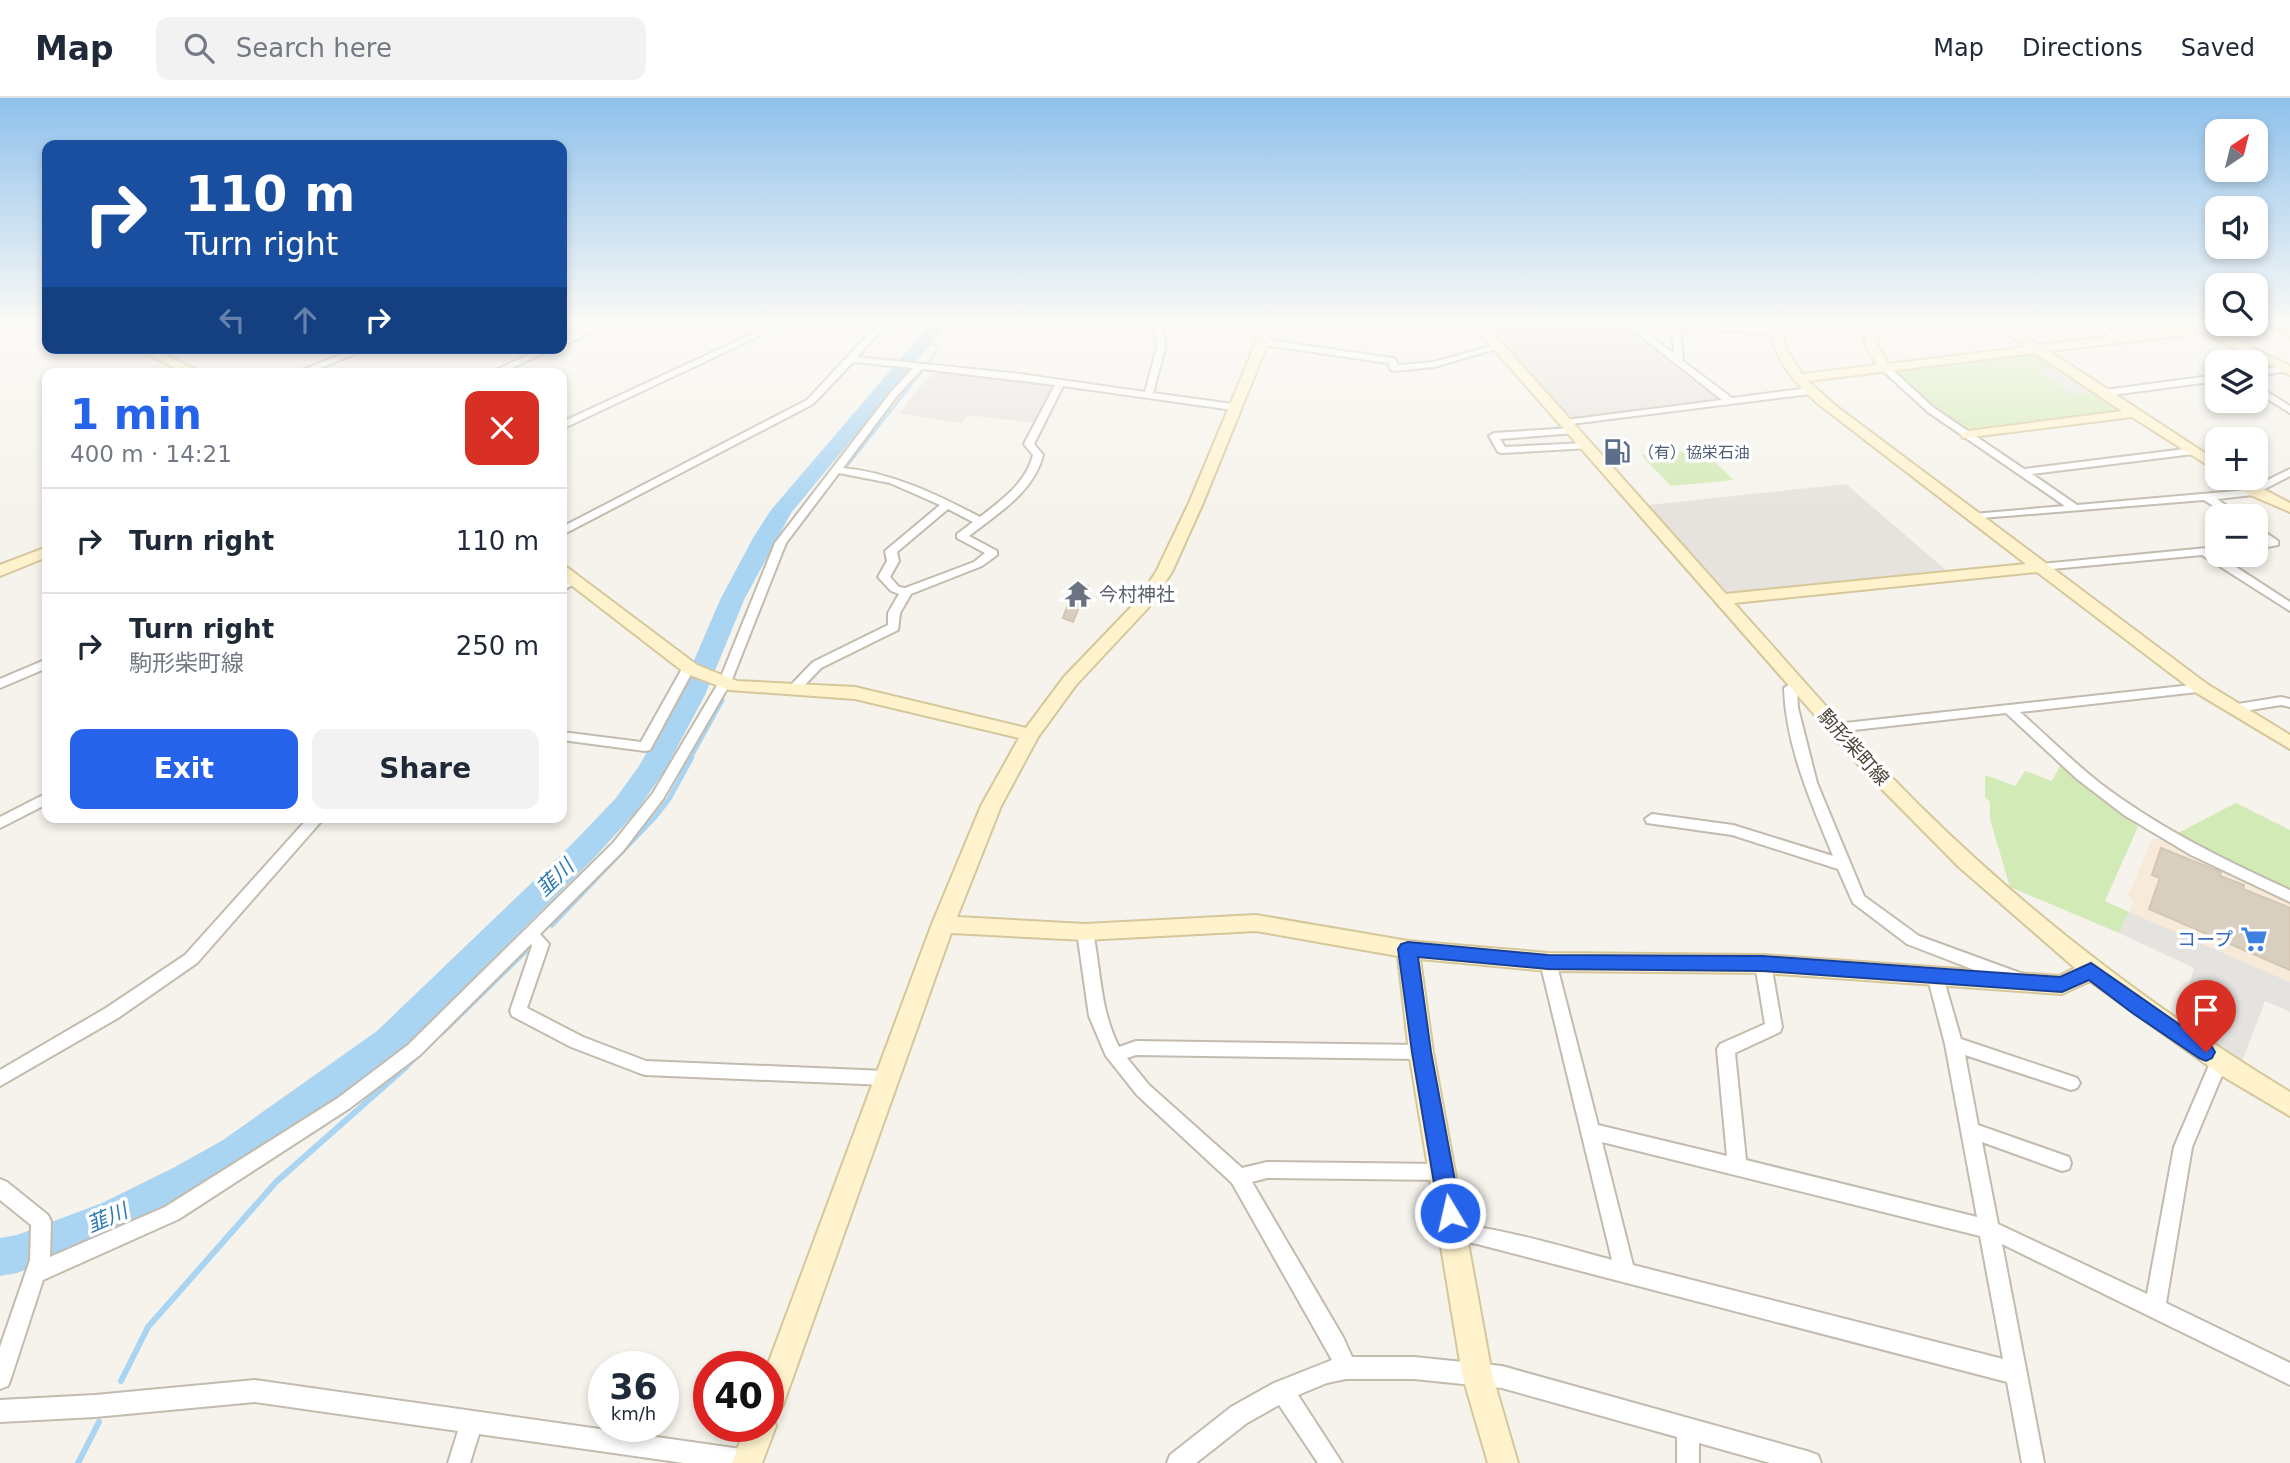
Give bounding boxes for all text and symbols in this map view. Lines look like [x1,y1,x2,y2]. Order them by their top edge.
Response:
search box [156,17,646,80]
text: Map [35,29,114,68]
icon: search [180,29,218,67]
text: Search here [236,33,392,63]
text: Map [1933,34,1984,62]
text: Directions [2022,34,2143,62]
text: Saved [2181,34,2255,62]
north arrow [2205,119,2268,182]
map controls [2205,119,2268,567]
text: 110 m [185,166,355,223]
icon: right [70,168,161,259]
button: sound [2205,196,2268,259]
text: Turn right [185,225,338,263]
button: search [2205,273,2268,336]
icon: left [213,301,251,339]
icon: ahead [286,301,324,339]
icon: right [359,301,397,339]
button: layers [2205,350,2268,413]
text: 1 min [70,390,202,439]
button: close [465,391,539,465]
button: + [2205,427,2268,490]
fuel station icon: （有）協栄石油 [1602,437,1632,467]
text: 400 m · 14:21 [70,441,232,467]
place label: （有）協栄石油 [1638,443,1750,462]
button: − [2205,504,2268,567]
icon: right [70,522,108,560]
text: Turn right [129,526,274,556]
text: 110 m [456,526,539,556]
temple icon: 今村神社 [1063,579,1093,609]
place label: 今村神社 [1099,583,1175,605]
text: Turn right [129,614,274,644]
icon: right [70,627,108,665]
text: 250 m [456,631,539,661]
text: 駒形柴町線 [129,650,244,676]
street label: 駒形柴町線 [1814,704,1894,790]
button: Exit [70,729,298,809]
button: Share [312,729,539,809]
water label: 韮川 [532,853,580,901]
supermarket icon: コープ [2239,924,2269,954]
place label: コープ [2177,928,2233,950]
pin [2176,980,2236,1052]
icon: arrive [2187,991,2225,1029]
position arrow [1413,1176,1487,1250]
water label: 韮川 [83,1198,133,1237]
speed limit sign: 40 [693,1351,784,1442]
text: 36 [609,1367,658,1407]
text: km/h [611,1403,656,1424]

